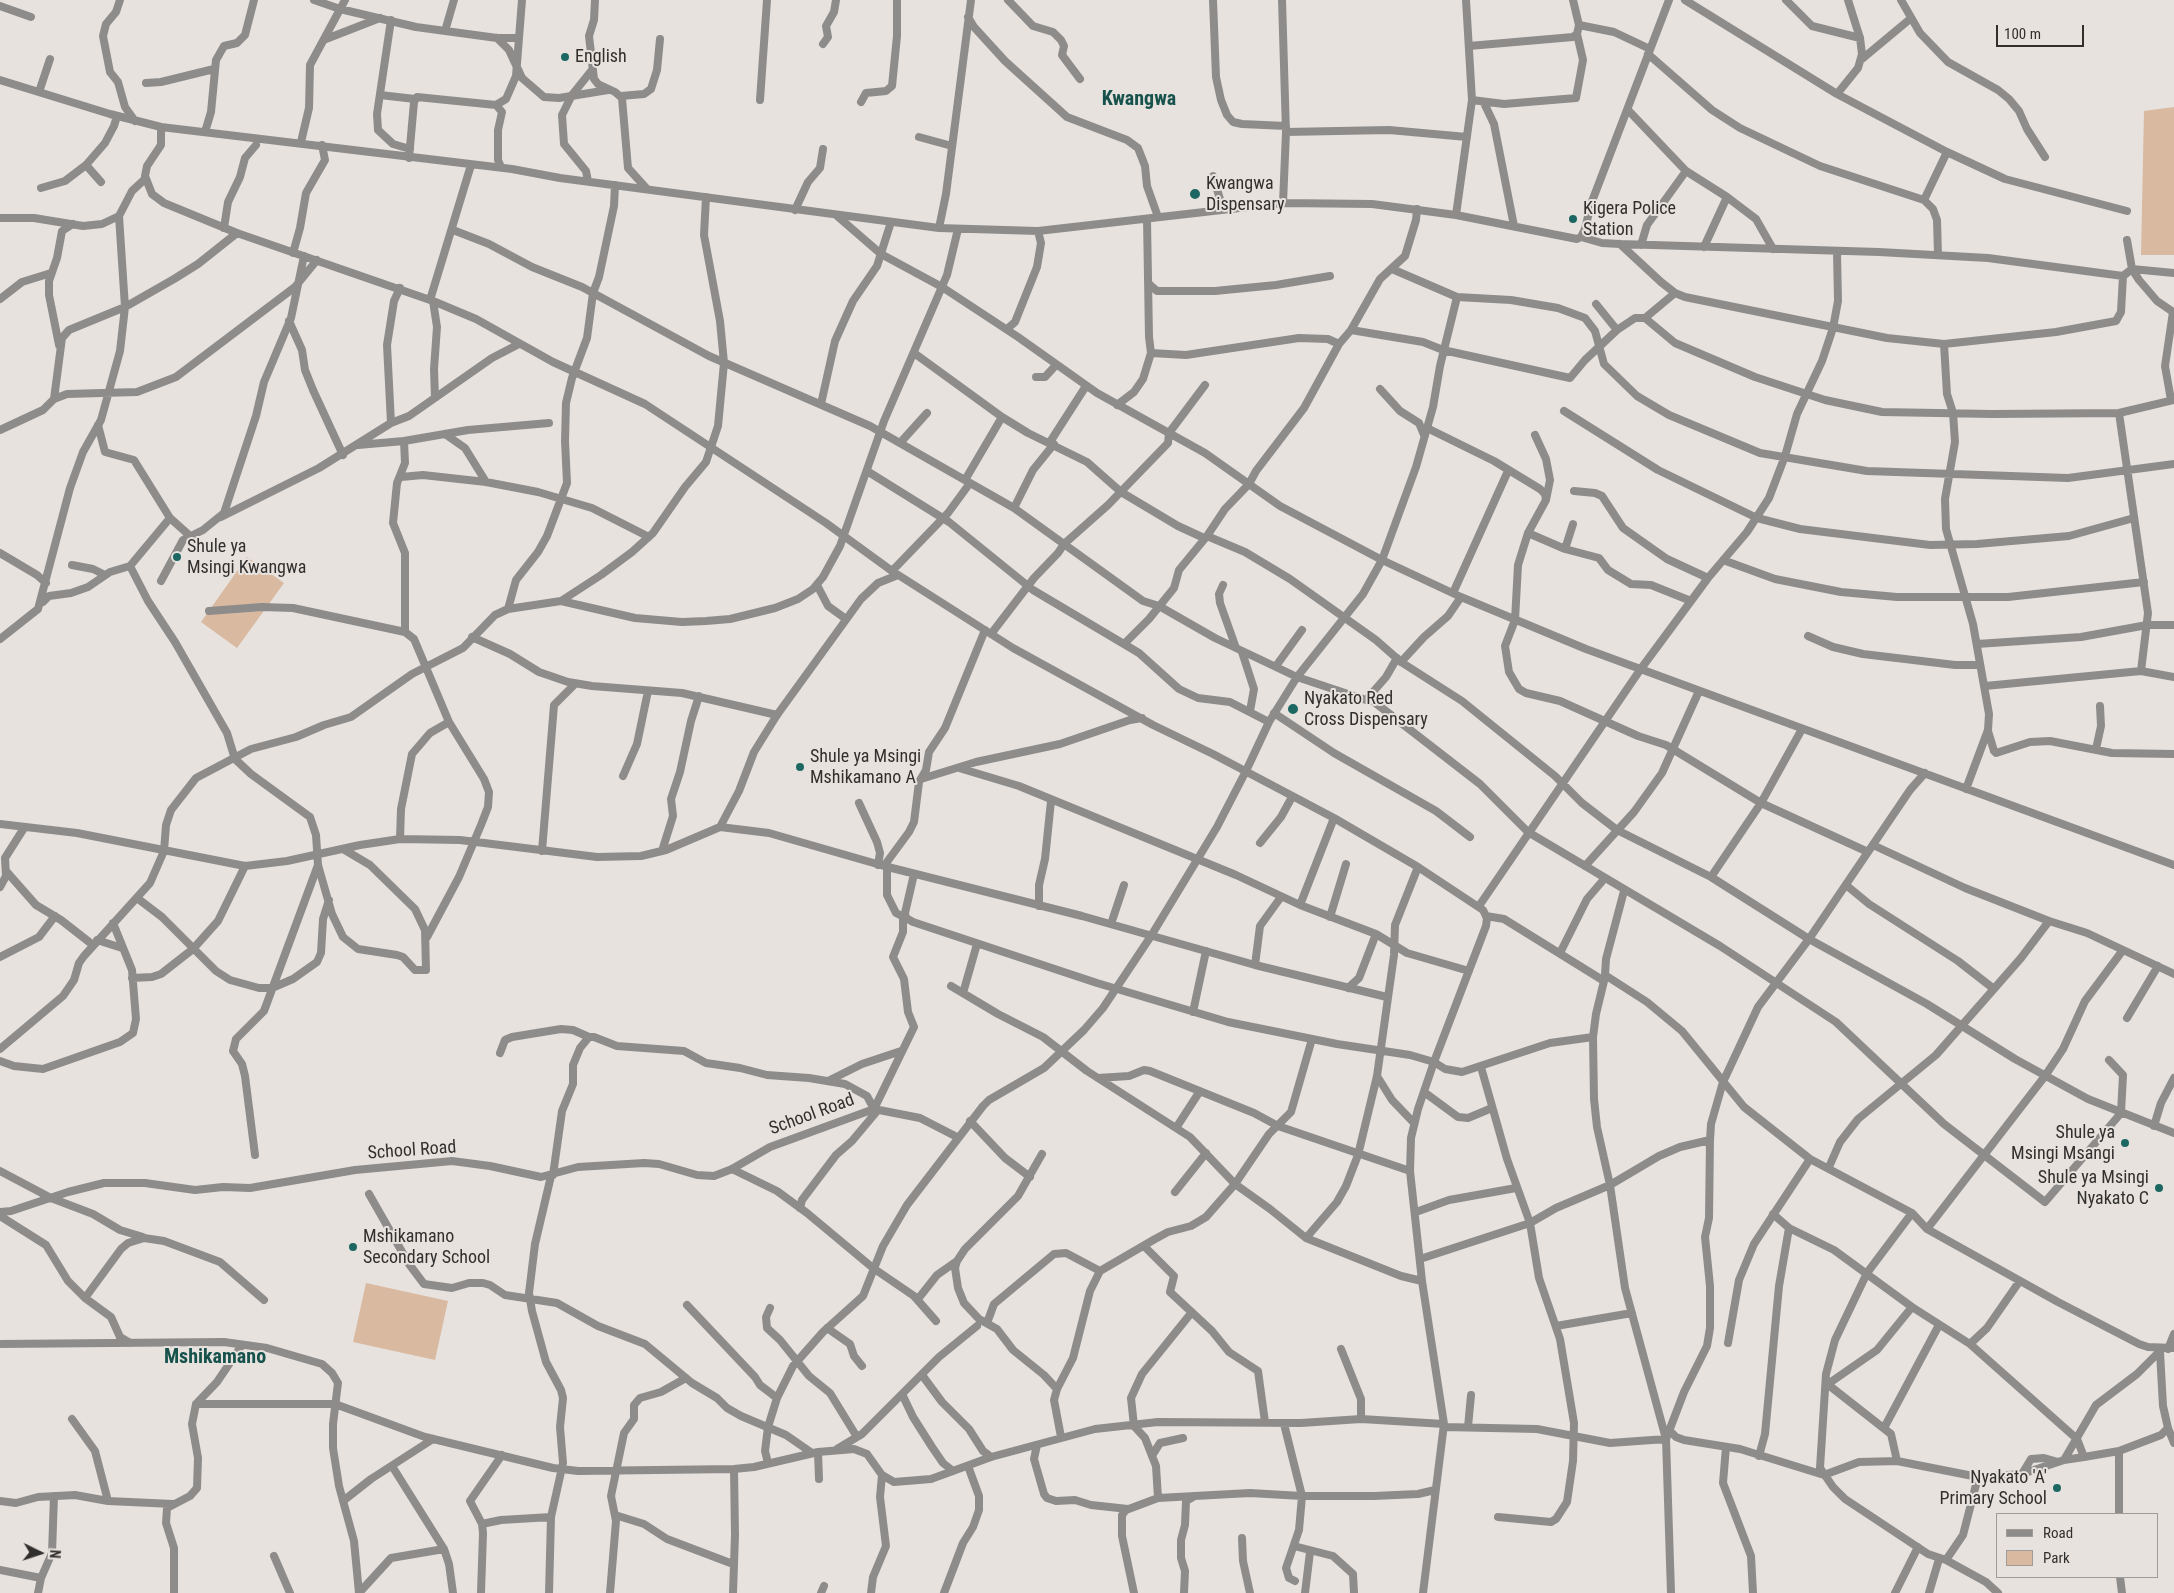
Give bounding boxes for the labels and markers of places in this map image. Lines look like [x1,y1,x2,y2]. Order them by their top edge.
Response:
place label: English [575,46,627,68]
marker: English [559,51,571,63]
place label: Kwangwa Dispensary [1206,173,1285,215]
marker: Kwangwa Dispensary [1188,187,1202,201]
place label: Kigera Police Station [1583,198,1676,240]
marker: Kigera Police Station [1567,213,1579,225]
place label: Shule ya Msingi Kwangwa [187,536,306,578]
marker: Shule ya Msingi Kwangwa [171,551,183,563]
place label: Nyakato Red Cross Dispensary [1304,688,1428,731]
marker: Nyakato Red Cross Dispensary [1286,702,1300,716]
place label: Shule ya Msingi Mshikamano A [810,746,921,789]
marker: Shule ya Msingi Mshikamano A [794,761,806,773]
place label: Shule ya Msingi Msangi [2011,1122,2115,1164]
marker: Shule ya Msingi Msangi [2119,1137,2131,1149]
place label: Shule ya Msingi Nyakato C [2038,1167,2149,1210]
marker: Shule ya Msingi Nyakato C [2153,1182,2165,1194]
place label: Mshikamano Secondary School [363,1226,490,1268]
marker: Mshikamano Secondary School [347,1241,359,1253]
place label: Nyakato 'A' Primary School [1939,1467,2047,1510]
marker: Nyakato 'A' Primary School [2051,1482,2063,1494]

